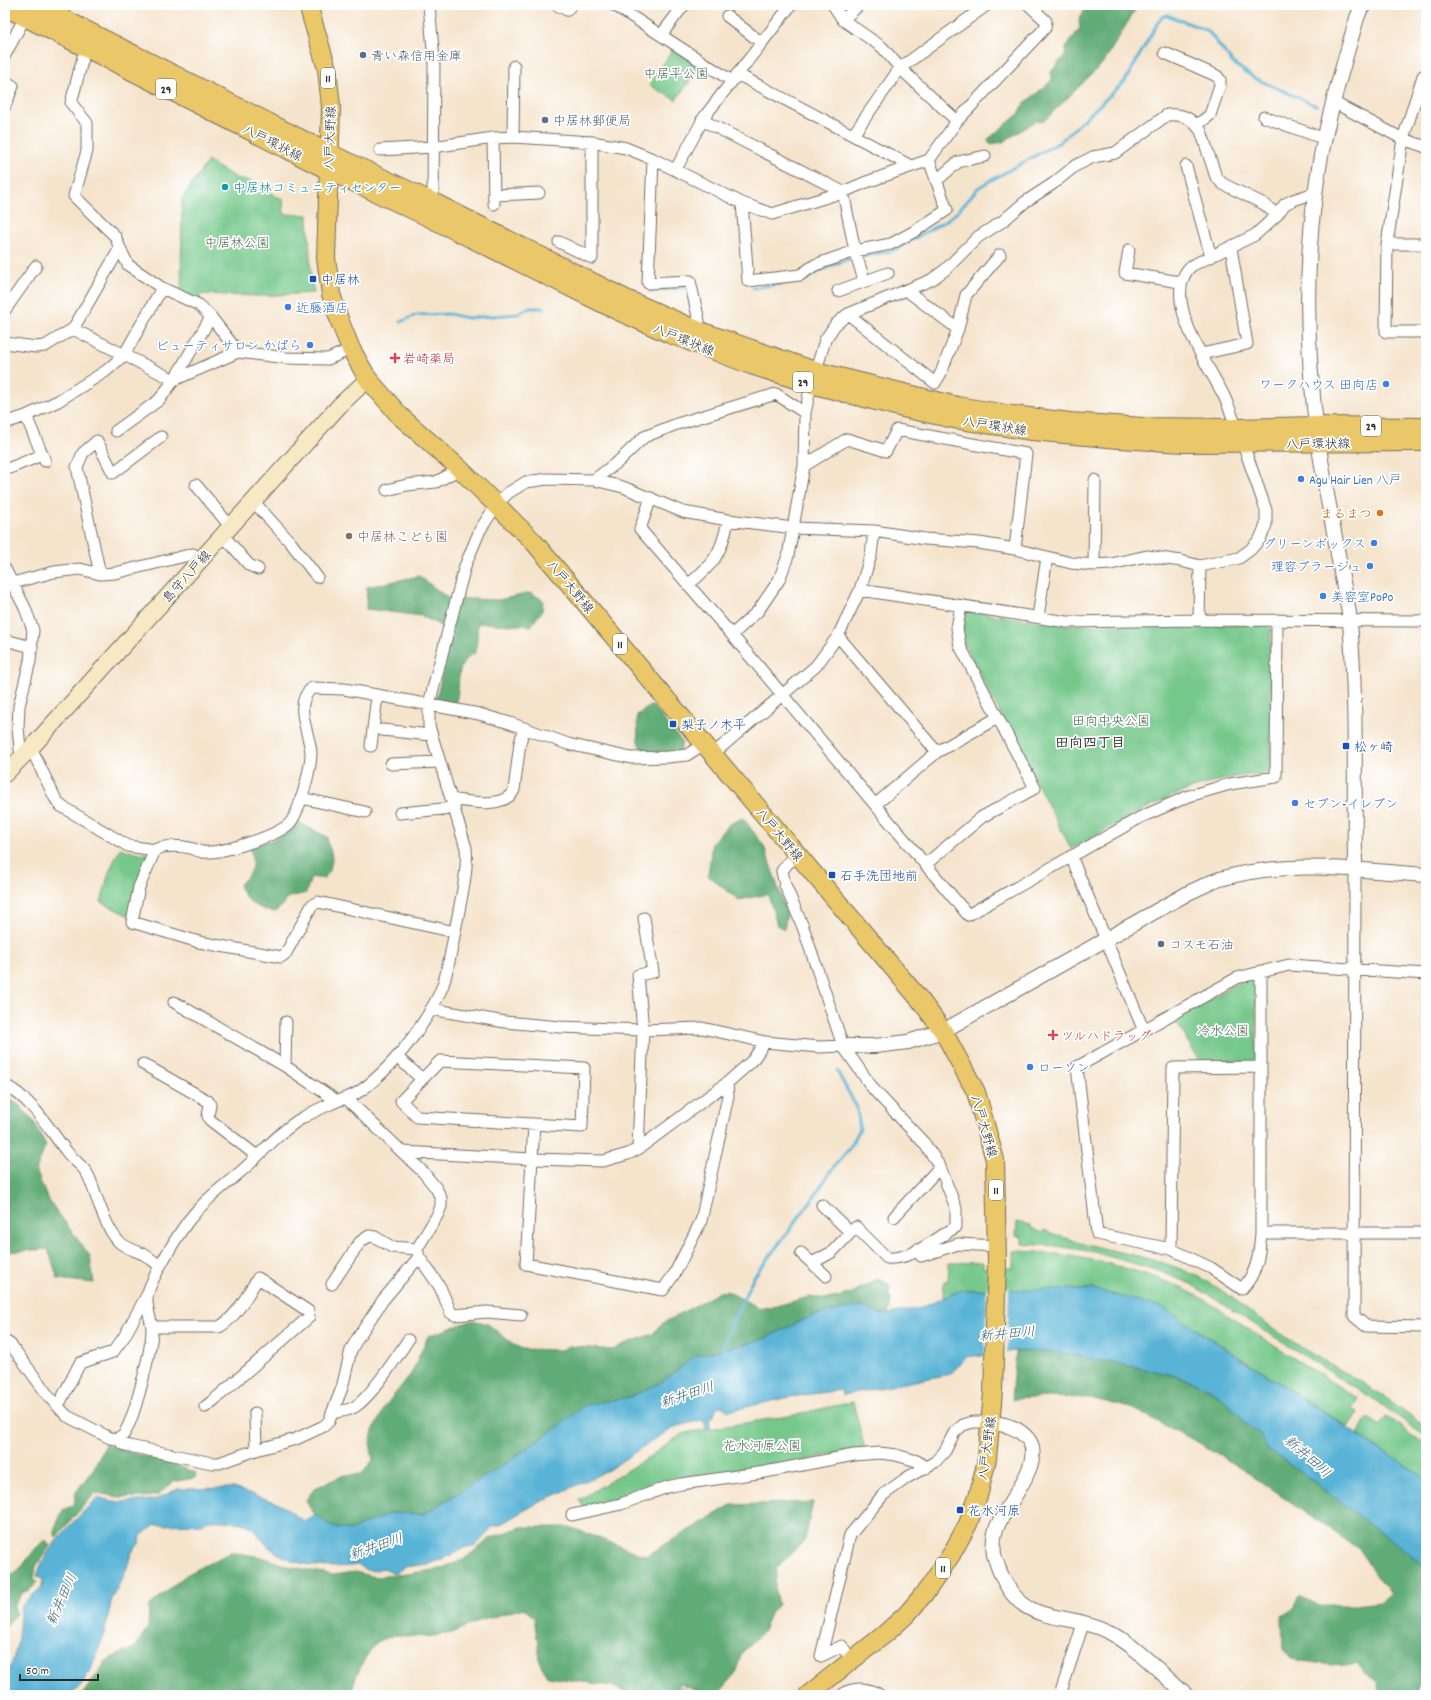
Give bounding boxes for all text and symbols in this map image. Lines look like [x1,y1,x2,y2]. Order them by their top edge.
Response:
place label: 青い森信用金庫 [371,48,462,67]
marker: 青い森信用金庫 [358,50,368,60]
park label: 中居平公園 [643,66,709,85]
road number: 11 [321,68,335,88]
road number: 29 [156,79,176,99]
street label: 八戸大野線 [321,104,342,171]
place label: 中居林郵便局 [553,113,631,132]
marker: 中居林郵便局 [540,115,550,125]
street label: 八戸環状線 [239,121,306,168]
place label: 中居林コミュニティセンター [233,180,401,199]
marker: 中居林コミュニティセンター [220,182,230,192]
park label: 中居林公園 [204,235,270,254]
place label: 中居林 [321,272,360,291]
marker: 中居林 [308,274,318,284]
place label: 近藤酒店 [296,300,348,319]
marker: 近藤酒店 [283,302,293,312]
street label: 八戸環状線 [649,320,718,363]
place label: ビューティサロン かばら [156,338,302,357]
marker: ビューティサロン かばら [305,340,315,350]
place label: 岩崎薬局 [403,351,455,370]
marker: 岩崎薬局 [390,353,400,363]
road number: 29 [793,372,813,392]
place label: ワークハウス 田向店 [1259,377,1378,396]
marker: ワークハウス 田向店 [1381,379,1391,389]
street label: 八戸環状線 [961,413,1029,442]
road number: 29 [1361,416,1381,436]
street label: 八戸環状線 [1285,435,1352,456]
place label: Agu Hair Lien 八戸 [1309,472,1402,491]
marker: Agu Hair Lien 八戸 [1296,474,1306,484]
place label: まるまつ [1320,506,1372,525]
marker: まるまつ [1375,508,1385,518]
place label: 中居林こども園 [357,529,448,548]
marker: 中居林こども園 [344,531,354,541]
place label: グリーンボックス [1263,536,1366,555]
marker: グリーンボックス [1369,538,1379,548]
street label: 島守八戸線 [159,546,217,608]
street label: 八戸大野線 [541,557,598,619]
place label: 理容ブラージュ [1271,559,1362,578]
marker: 理容ブラージュ [1365,561,1375,571]
place label: 美容室PoPo [1331,589,1394,608]
marker: 美容室PoPo [1318,591,1328,601]
road number: 11 [613,634,627,654]
park label: 田向中央公園 [1072,713,1150,732]
place label: 梨子ノ木平 [681,717,746,736]
marker: 梨子ノ木平 [668,719,678,729]
district label: 田向四丁目 [1055,734,1125,754]
place label: 松ヶ崎 [1354,739,1393,758]
marker: 松ヶ崎 [1341,741,1351,751]
place label: セブン-イレブン [1303,796,1398,815]
marker: セブン-イレブン [1290,798,1300,808]
street label: 八戸大野線 [750,805,807,867]
place label: 石手洗団地前 [840,868,918,887]
marker: 石手洗団地前 [827,870,837,880]
place label: コスモ石油 [1169,937,1233,956]
marker: コスモ石油 [1156,939,1166,949]
park label: 冷水公園 [1197,1023,1249,1042]
place label: ツルハドラッグ [1061,1028,1151,1047]
marker: ツルハドラッグ [1048,1030,1058,1040]
place label: ローソン [1038,1060,1090,1079]
marker: ローソン [1025,1062,1035,1072]
street label: 八戸大野線 [965,1093,1001,1162]
road number: 11 [989,1180,1003,1200]
water label: 新井田川 [978,1323,1036,1347]
water label: 新井田川 [658,1378,717,1414]
street label: 八戸大野線 [975,1414,1003,1482]
water label: 新井田川 [1279,1432,1334,1483]
park label: 花水河原公園 [723,1438,801,1457]
place label: 花水河原 [968,1503,1020,1522]
marker: 花水河原 [955,1505,965,1515]
water label: 新井田川 [347,1529,406,1566]
road number: 11 [936,1558,950,1578]
water label: 新井田川 [42,1570,83,1629]
scale bar [20,1656,98,1682]
text: 50 m [26,1663,49,1680]

